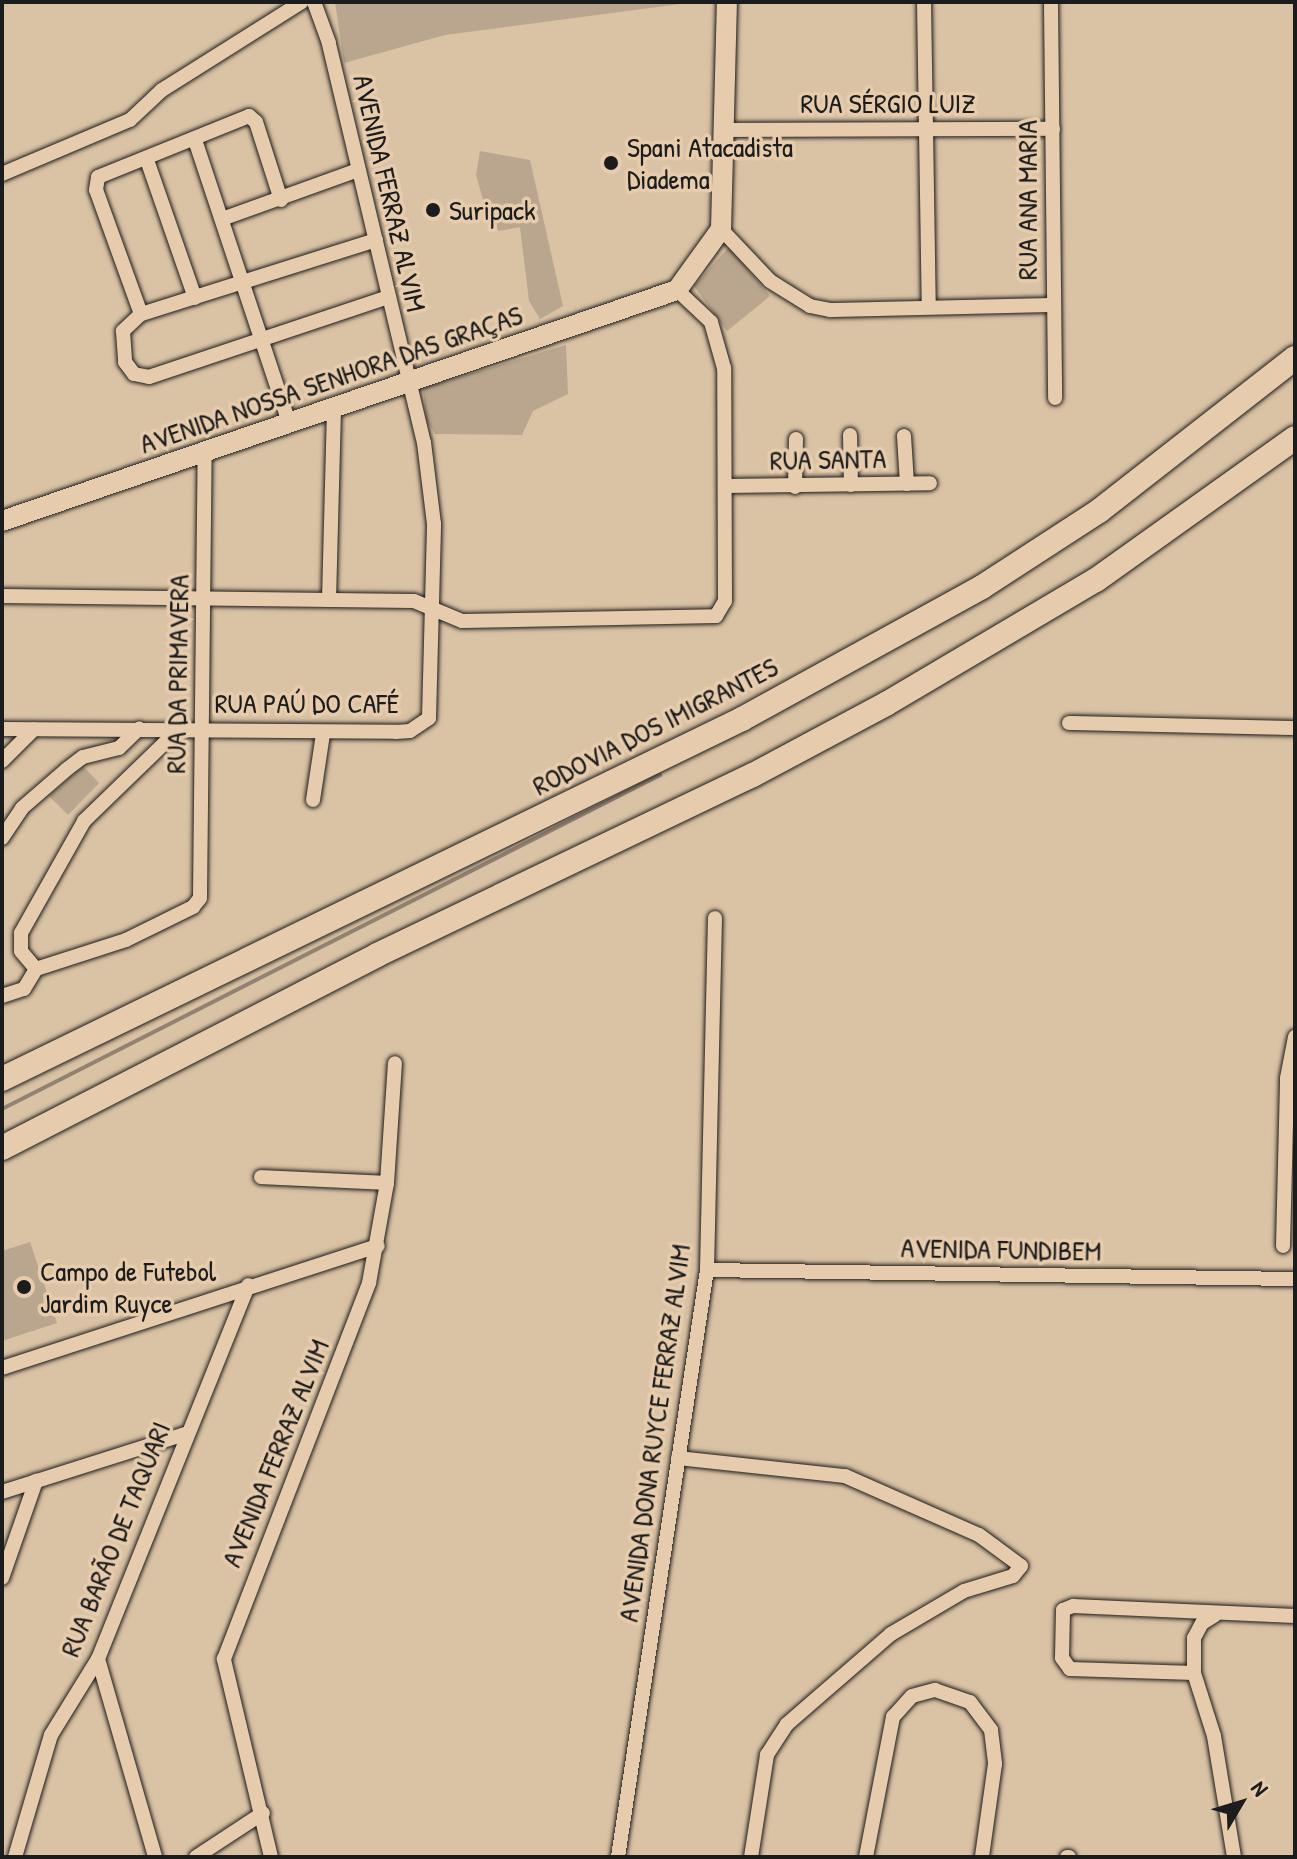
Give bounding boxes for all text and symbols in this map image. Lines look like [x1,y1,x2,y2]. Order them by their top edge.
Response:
street label: AVENIDA FERRAZ ALVIM [346,71,434,315]
street label: RUA SÉRGIO LUIZ [801,86,975,120]
street label: RUA ANA MARIA [1010,120,1044,280]
place label: Spani Atacadista Diadema [627,130,793,196]
marker: Spani Atacadista Diadema [602,154,620,172]
place label: Suripack [449,193,536,227]
marker: Suripack [424,201,442,219]
street label: AVENIDA NOSSA SENHORA DAS GRAÇAS [135,298,527,460]
street label: RUA SANTA [770,441,886,477]
street label: RUA DA PRIMAVERA [158,574,196,774]
street label: RODOVIA DOS IMIGRANTES [527,650,783,802]
street label: RUA PAÚ DO CAFÉ [215,686,399,720]
street label: AVENIDA FUNDIBEM [900,1230,1102,1268]
street label: AVENIDA DONA RUYCE FERRAZ ALVIM [611,1242,697,1624]
place label: Campo de Futebol Jardim Ruyce [40,1254,216,1320]
marker: Campo de Futebol Jardim Ruyce [15,1278,33,1296]
street label: AVENIDA FERRAZ ALVIM [214,1334,336,1572]
street label: RUA BARÃO DE TAQUARI [53,1417,177,1661]
north arrow [1201,1763,1281,1843]
text: N [1244,1774,1275,1802]

